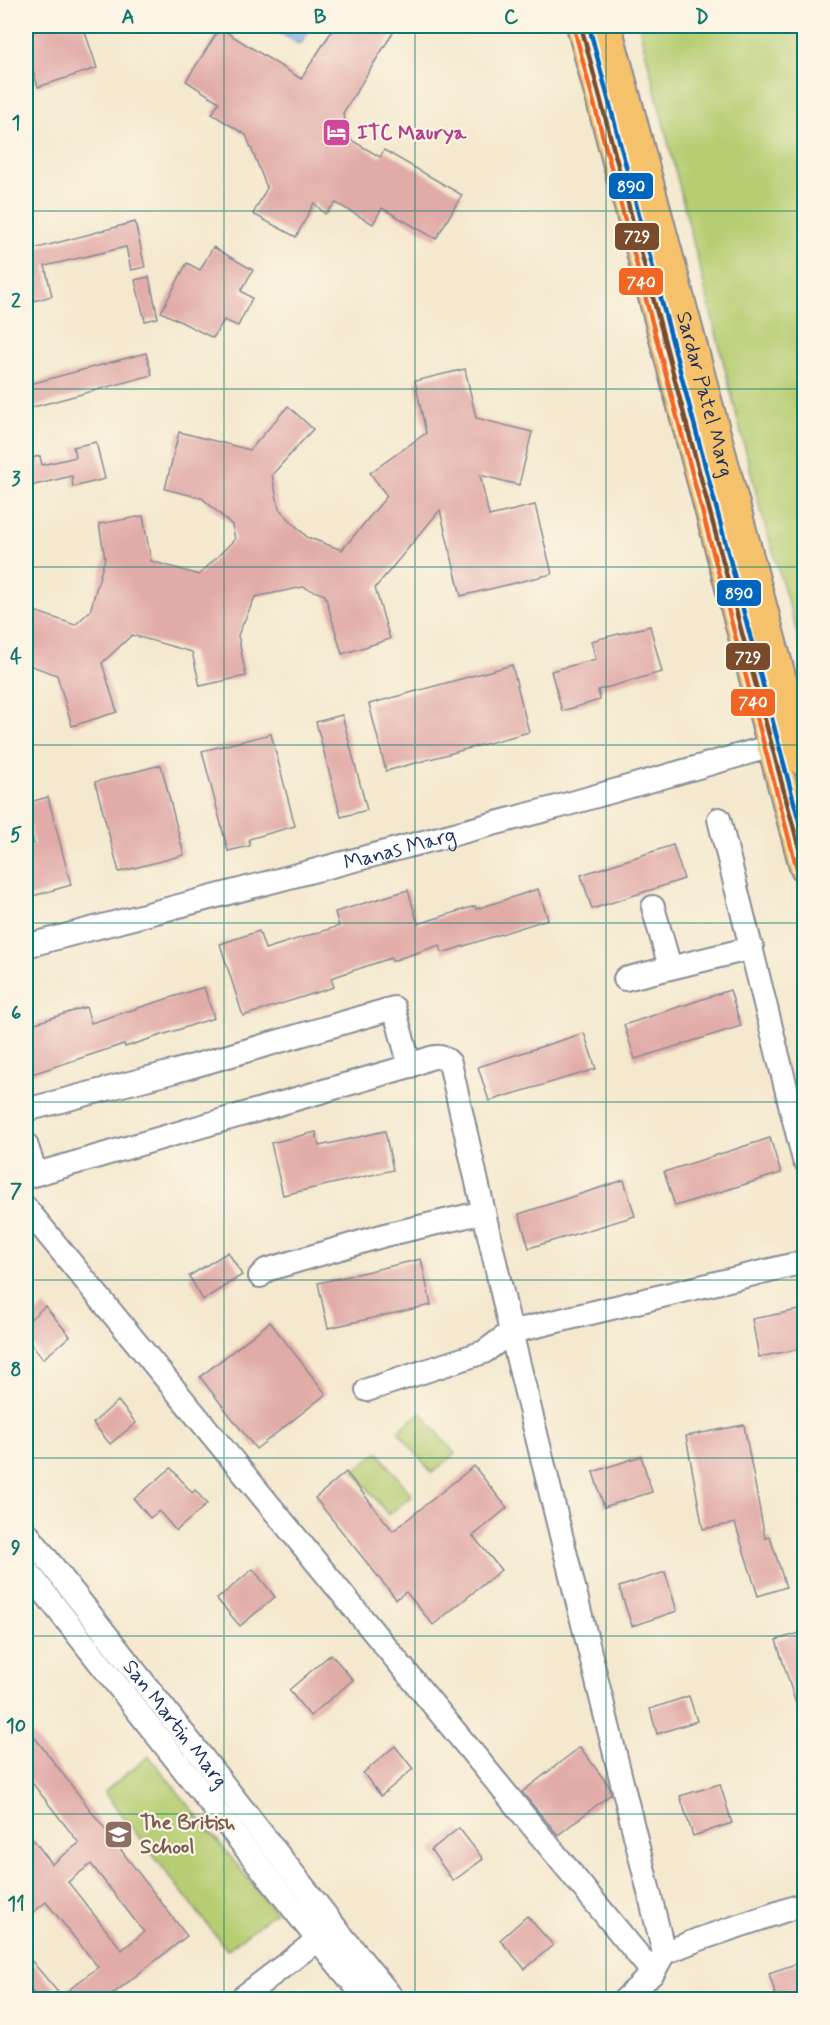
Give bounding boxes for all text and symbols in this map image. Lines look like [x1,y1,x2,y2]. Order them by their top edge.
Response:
text: A [121,4,135,31]
text: B [314,4,327,31]
text: C [504,4,519,31]
text: D [695,4,709,31]
text: 1 [12,110,20,137]
hotel icon: ITC Maurya [320,116,352,148]
place label: ITC Maurya [357,119,468,147]
line badge: 890 [608,172,654,200]
text: 890 [617,177,645,198]
line badge: 729 [614,222,660,251]
text: 729 [624,227,650,248]
line badge: 740 [618,267,664,296]
text: 740 [626,273,656,294]
text: 2 [11,288,21,315]
street label: Sardar Patel Marg [669,308,740,480]
text: 3 [11,466,21,493]
line badge: 890 [716,579,762,607]
text: 890 [725,584,753,605]
line badge: 729 [725,642,771,671]
text: 4 [10,644,22,671]
text: 729 [735,648,761,669]
line badge: 740 [730,688,776,717]
text: 740 [738,693,768,714]
street label: Manas Marg [341,821,459,877]
text: 5 [10,822,22,849]
text: 6 [11,1000,21,1027]
text: 7 [10,1178,22,1205]
text: 8 [10,1357,22,1384]
text: 9 [11,1535,21,1562]
street label: San Martin Marg [116,1654,234,1794]
text: 10 [6,1713,26,1740]
place label: The British School [140,1809,236,1861]
school or university icon: The British School [103,1818,135,1850]
text: 11 [7,1891,25,1918]

